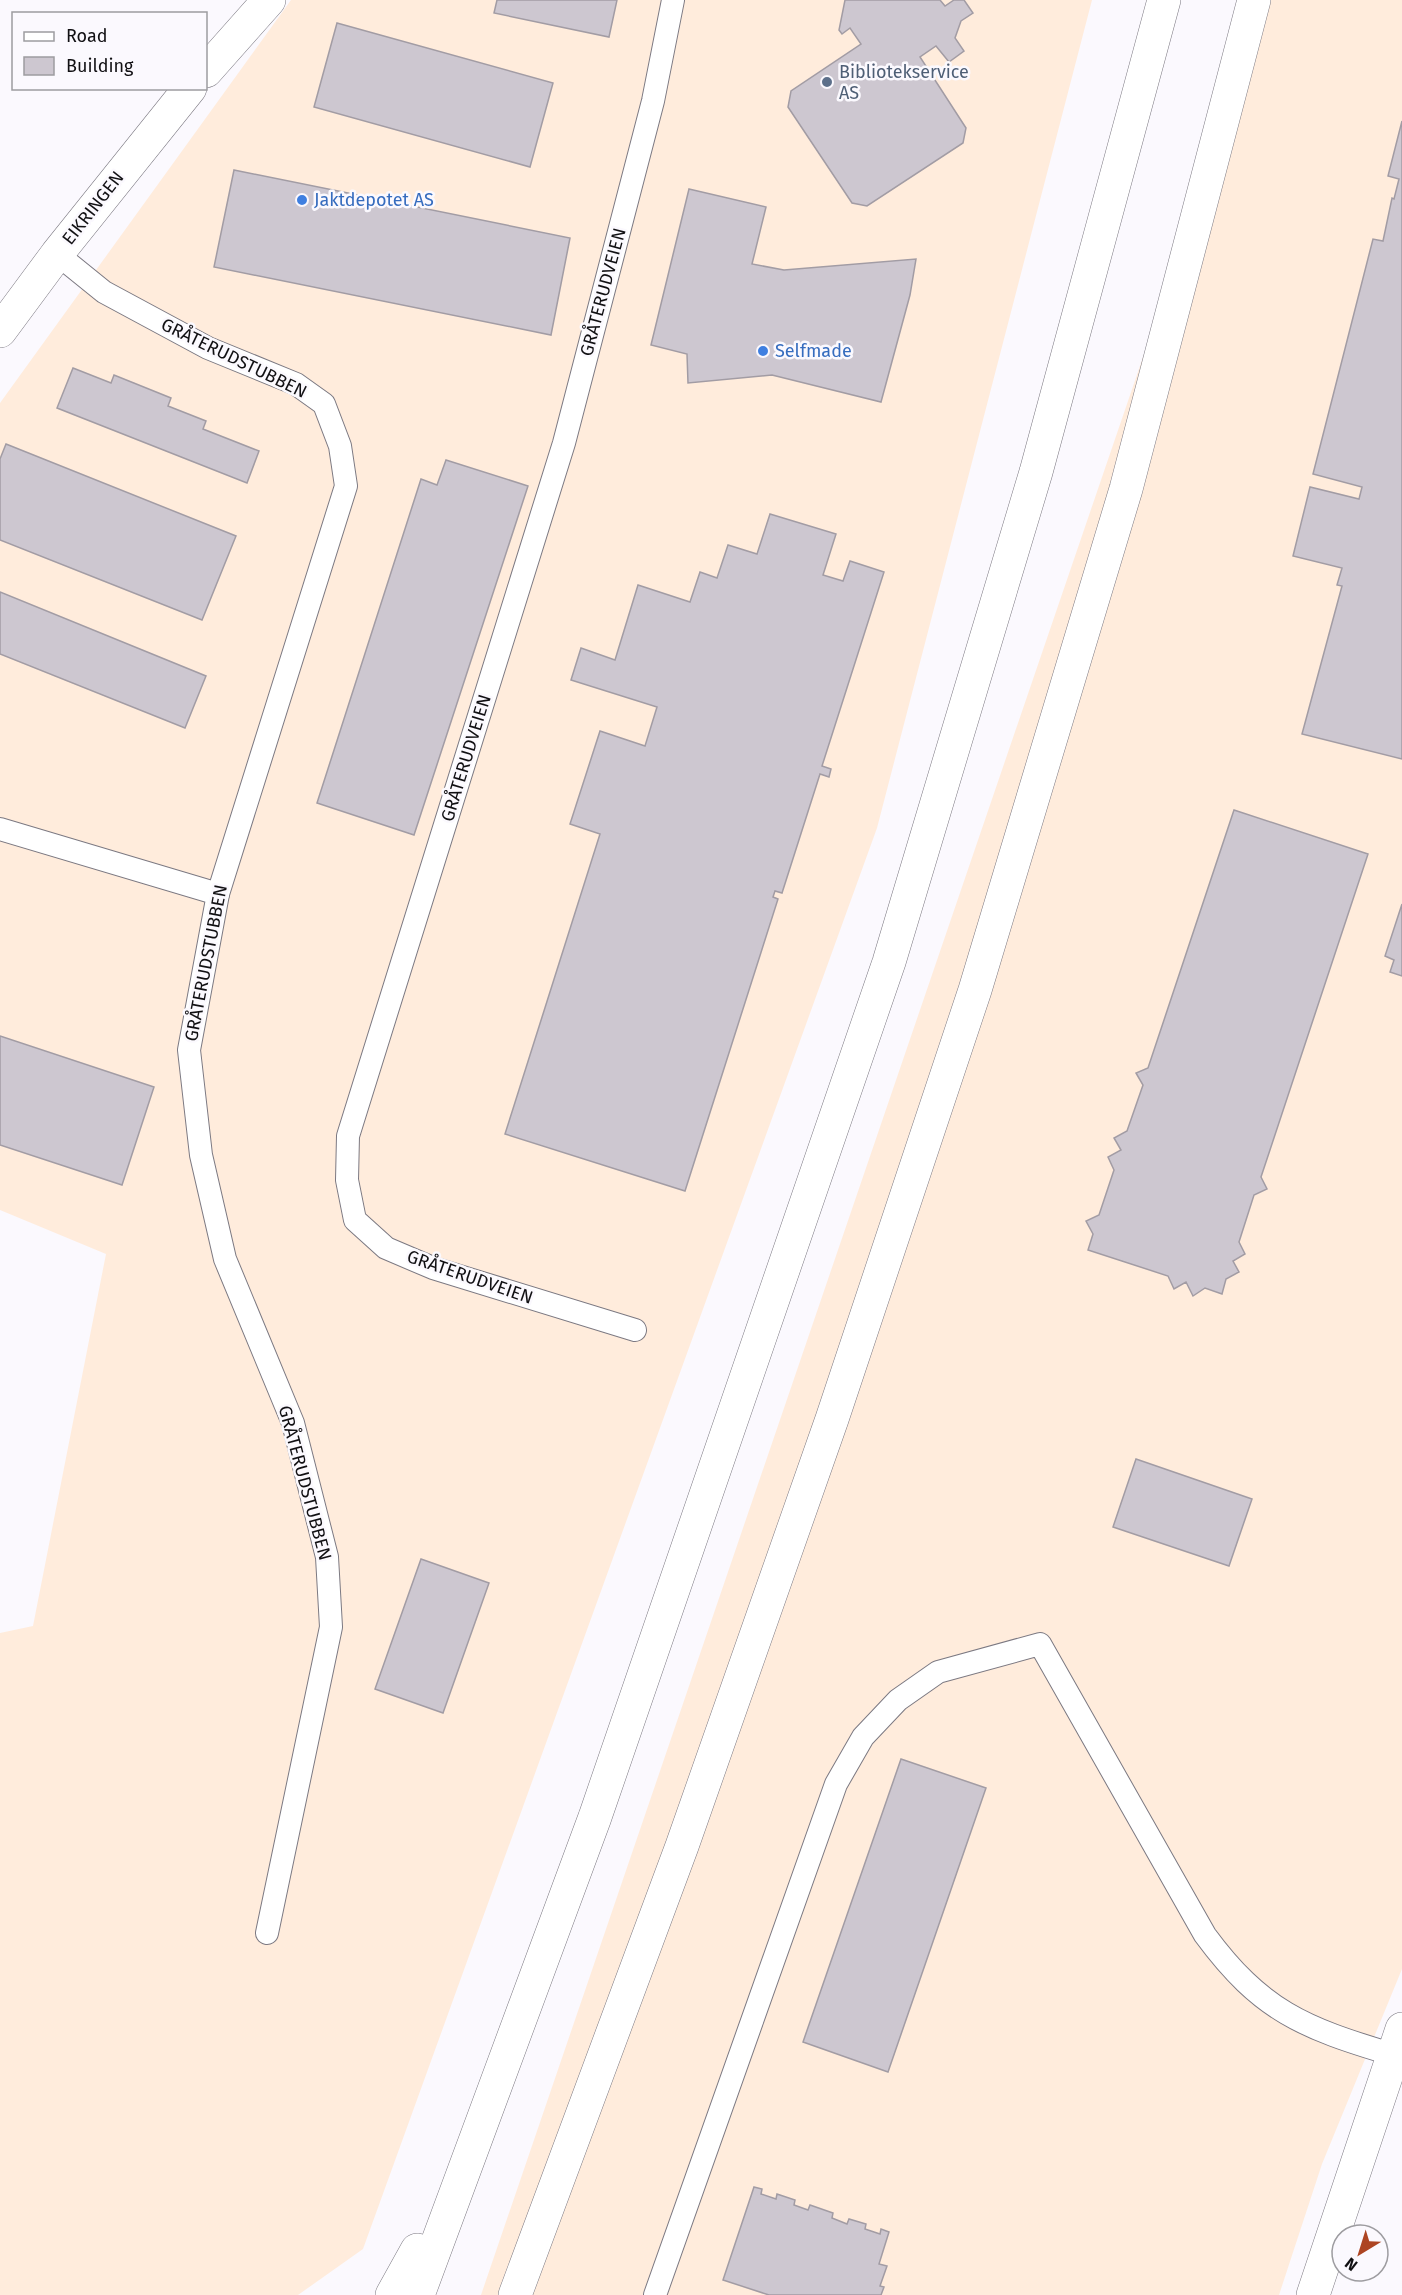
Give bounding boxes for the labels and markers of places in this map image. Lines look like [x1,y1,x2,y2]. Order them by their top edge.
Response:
place label: Bibliotekservice AS [839,61,969,104]
marker: Bibliotekservice AS [820,75,834,89]
place label: Jaktdepotet AS [314,189,434,211]
marker: Jaktdepotet AS [295,193,309,207]
place label: Selfmade [775,340,852,362]
marker: Selfmade [756,344,770,358]

